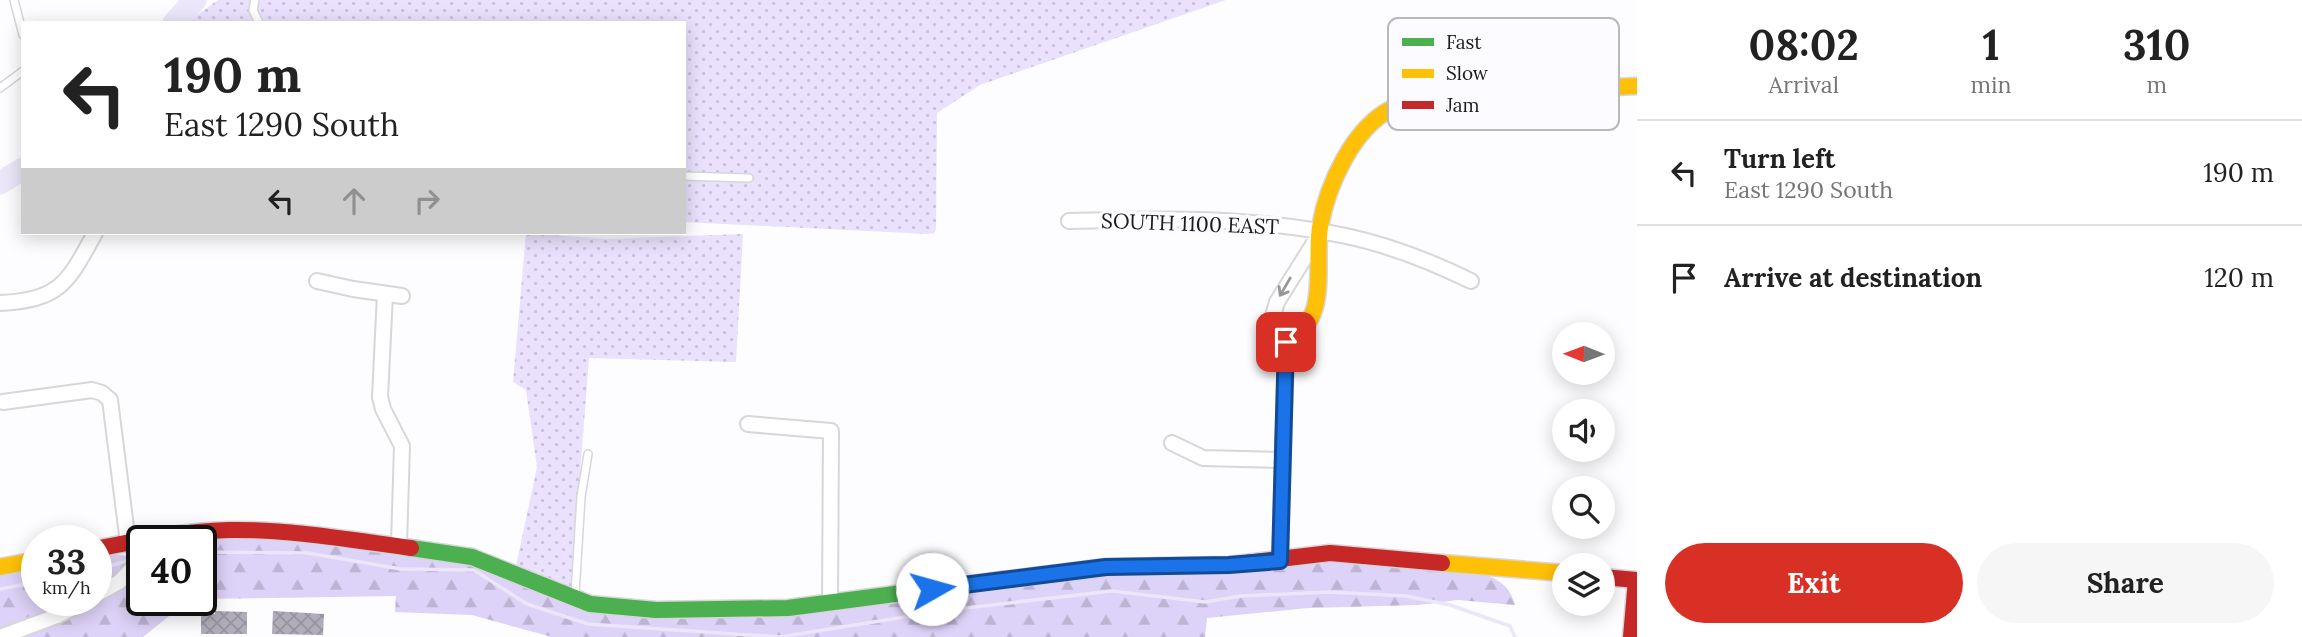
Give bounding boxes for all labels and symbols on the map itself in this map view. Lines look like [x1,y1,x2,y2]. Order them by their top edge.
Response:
legend [1388,18,1619,130]
text: Fast [1446,30,1482,54]
text: Slow [1446,61,1489,85]
text: Jam [1445,93,1480,117]
street label: SOUTH 1100 EAST [1101,207,1279,240]
one-way arrow [1278,276,1292,296]
pin [1256,312,1316,372]
north arrow [1552,322,1615,385]
speed limit sign: 40 [126,525,217,616]
position arrow [895,552,969,626]

